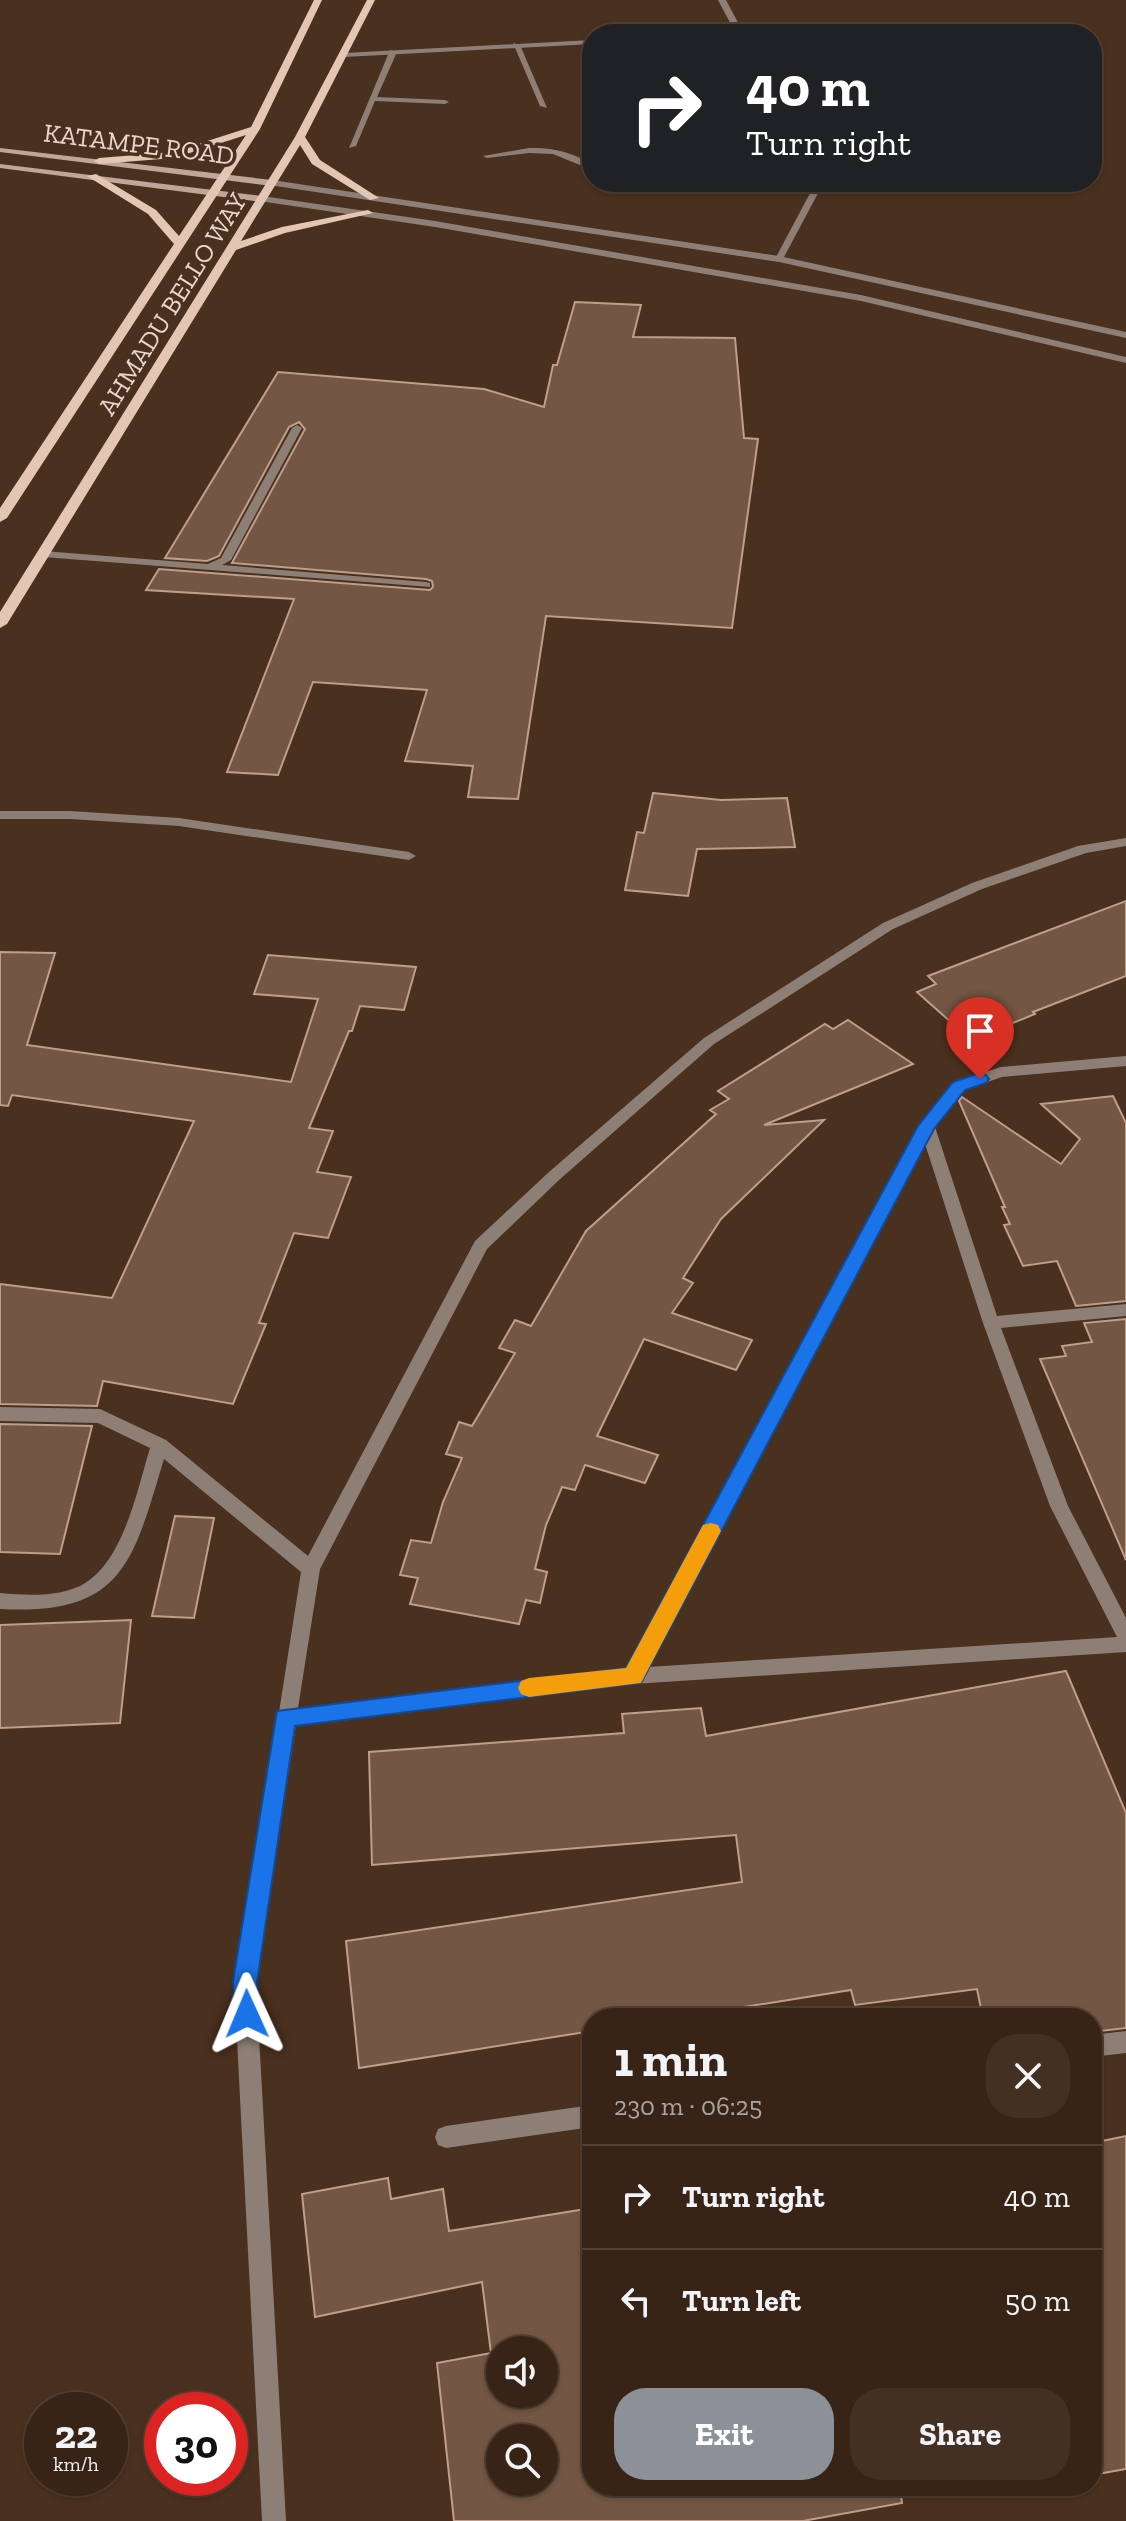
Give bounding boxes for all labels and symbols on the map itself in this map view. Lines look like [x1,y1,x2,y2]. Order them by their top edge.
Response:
street label: KATAMPE ROAD [42,116,236,172]
street label: AHMADU BELLO WAY [91,187,253,421]
pin [946,997,1014,1079]
position arrow [205,1972,289,2056]
speed limit sign: 30 [144,2392,248,2496]

